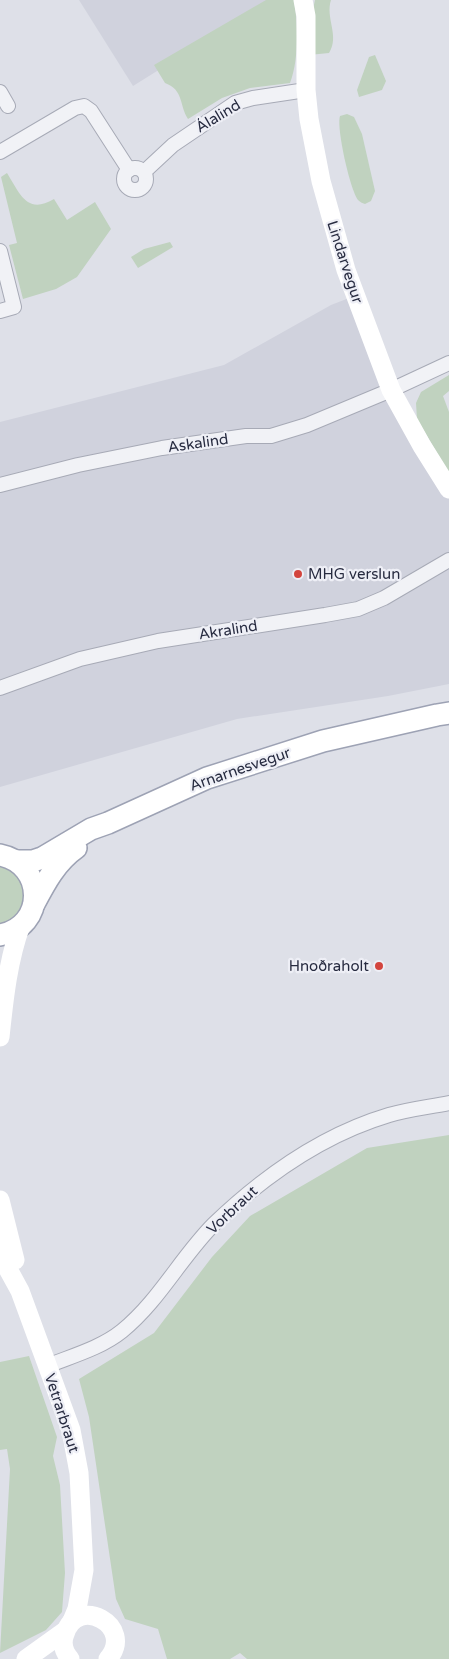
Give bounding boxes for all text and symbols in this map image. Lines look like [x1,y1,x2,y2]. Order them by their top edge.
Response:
street label: Álalind [192,96,244,136]
street label: Lindarvegur [323,218,367,306]
street label: Askalind [167,430,229,456]
place label: MHG verslun [308,565,400,583]
marker: MHG verslun [292,568,304,580]
street label: Akralind [197,616,259,644]
street label: Arnarnesvegur [187,743,293,795]
place label: Hnoðraholt [289,957,369,975]
marker: Hnoðraholt [373,960,385,972]
street label: Vorbraut [203,1182,261,1238]
street label: Vetrarbraut [41,1371,83,1455]

